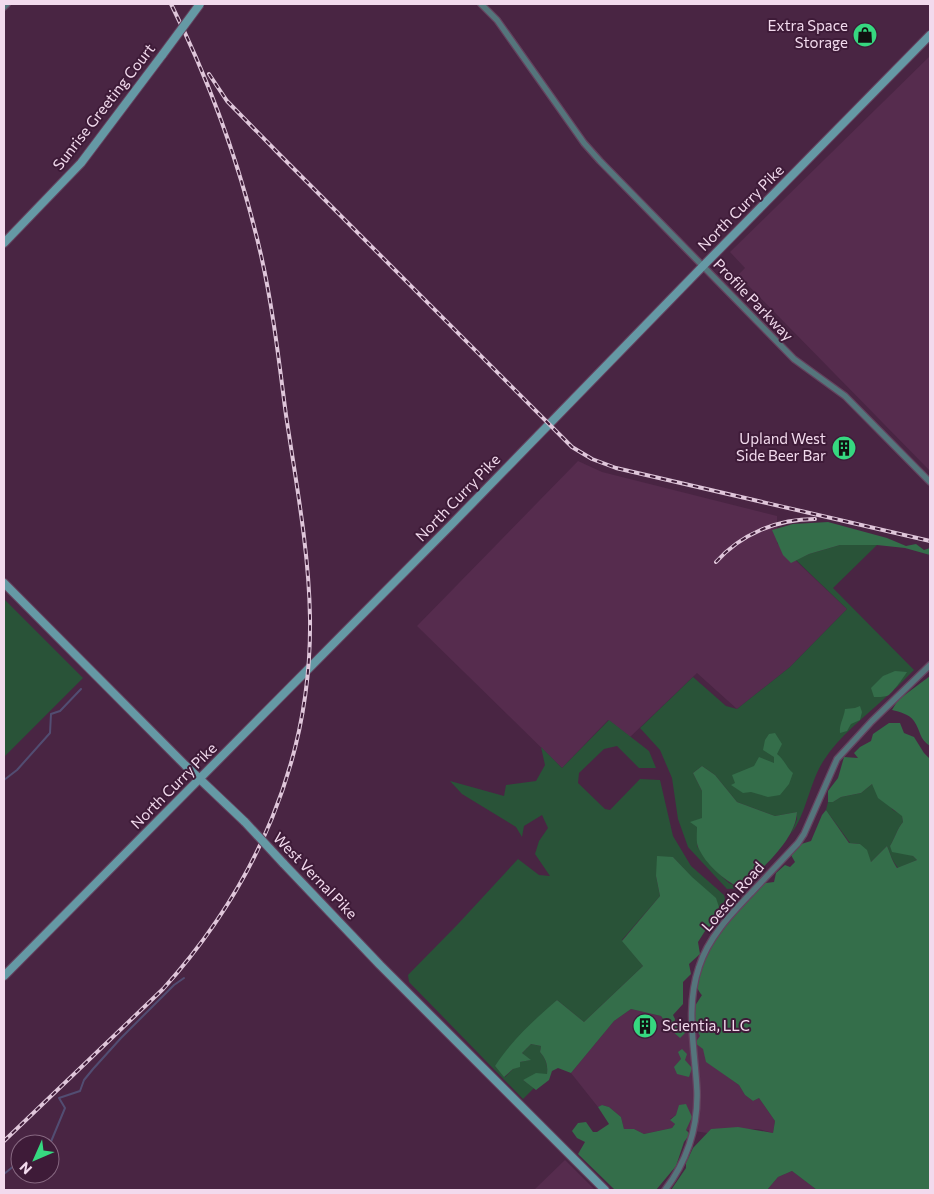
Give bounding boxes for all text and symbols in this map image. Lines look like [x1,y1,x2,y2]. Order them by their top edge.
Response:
place label: Extra Space Storage [768,16,848,51]
shop icon: Extra Space Storage [852,22,878,48]
street label: Sunrise Greeting Court [48,40,158,173]
street label: North Curry Pike [694,161,787,254]
street label: Profile Parkway [710,255,798,344]
place label: Upland West Side Beer Bar [736,429,826,464]
building icon: Upland West Side Beer Bar [831,435,857,461]
street label: North Curry Pike [411,450,503,545]
street label: North Curry Pike [127,739,220,832]
street label: West Vernal Pike [270,828,362,922]
street label: Loesch Road [697,858,767,935]
building icon: Scientia, LLC [632,1013,658,1039]
place label: Scientia, LLC [662,1016,750,1034]
north arrow [10,1134,60,1184]
text: N [16,1159,35,1178]

